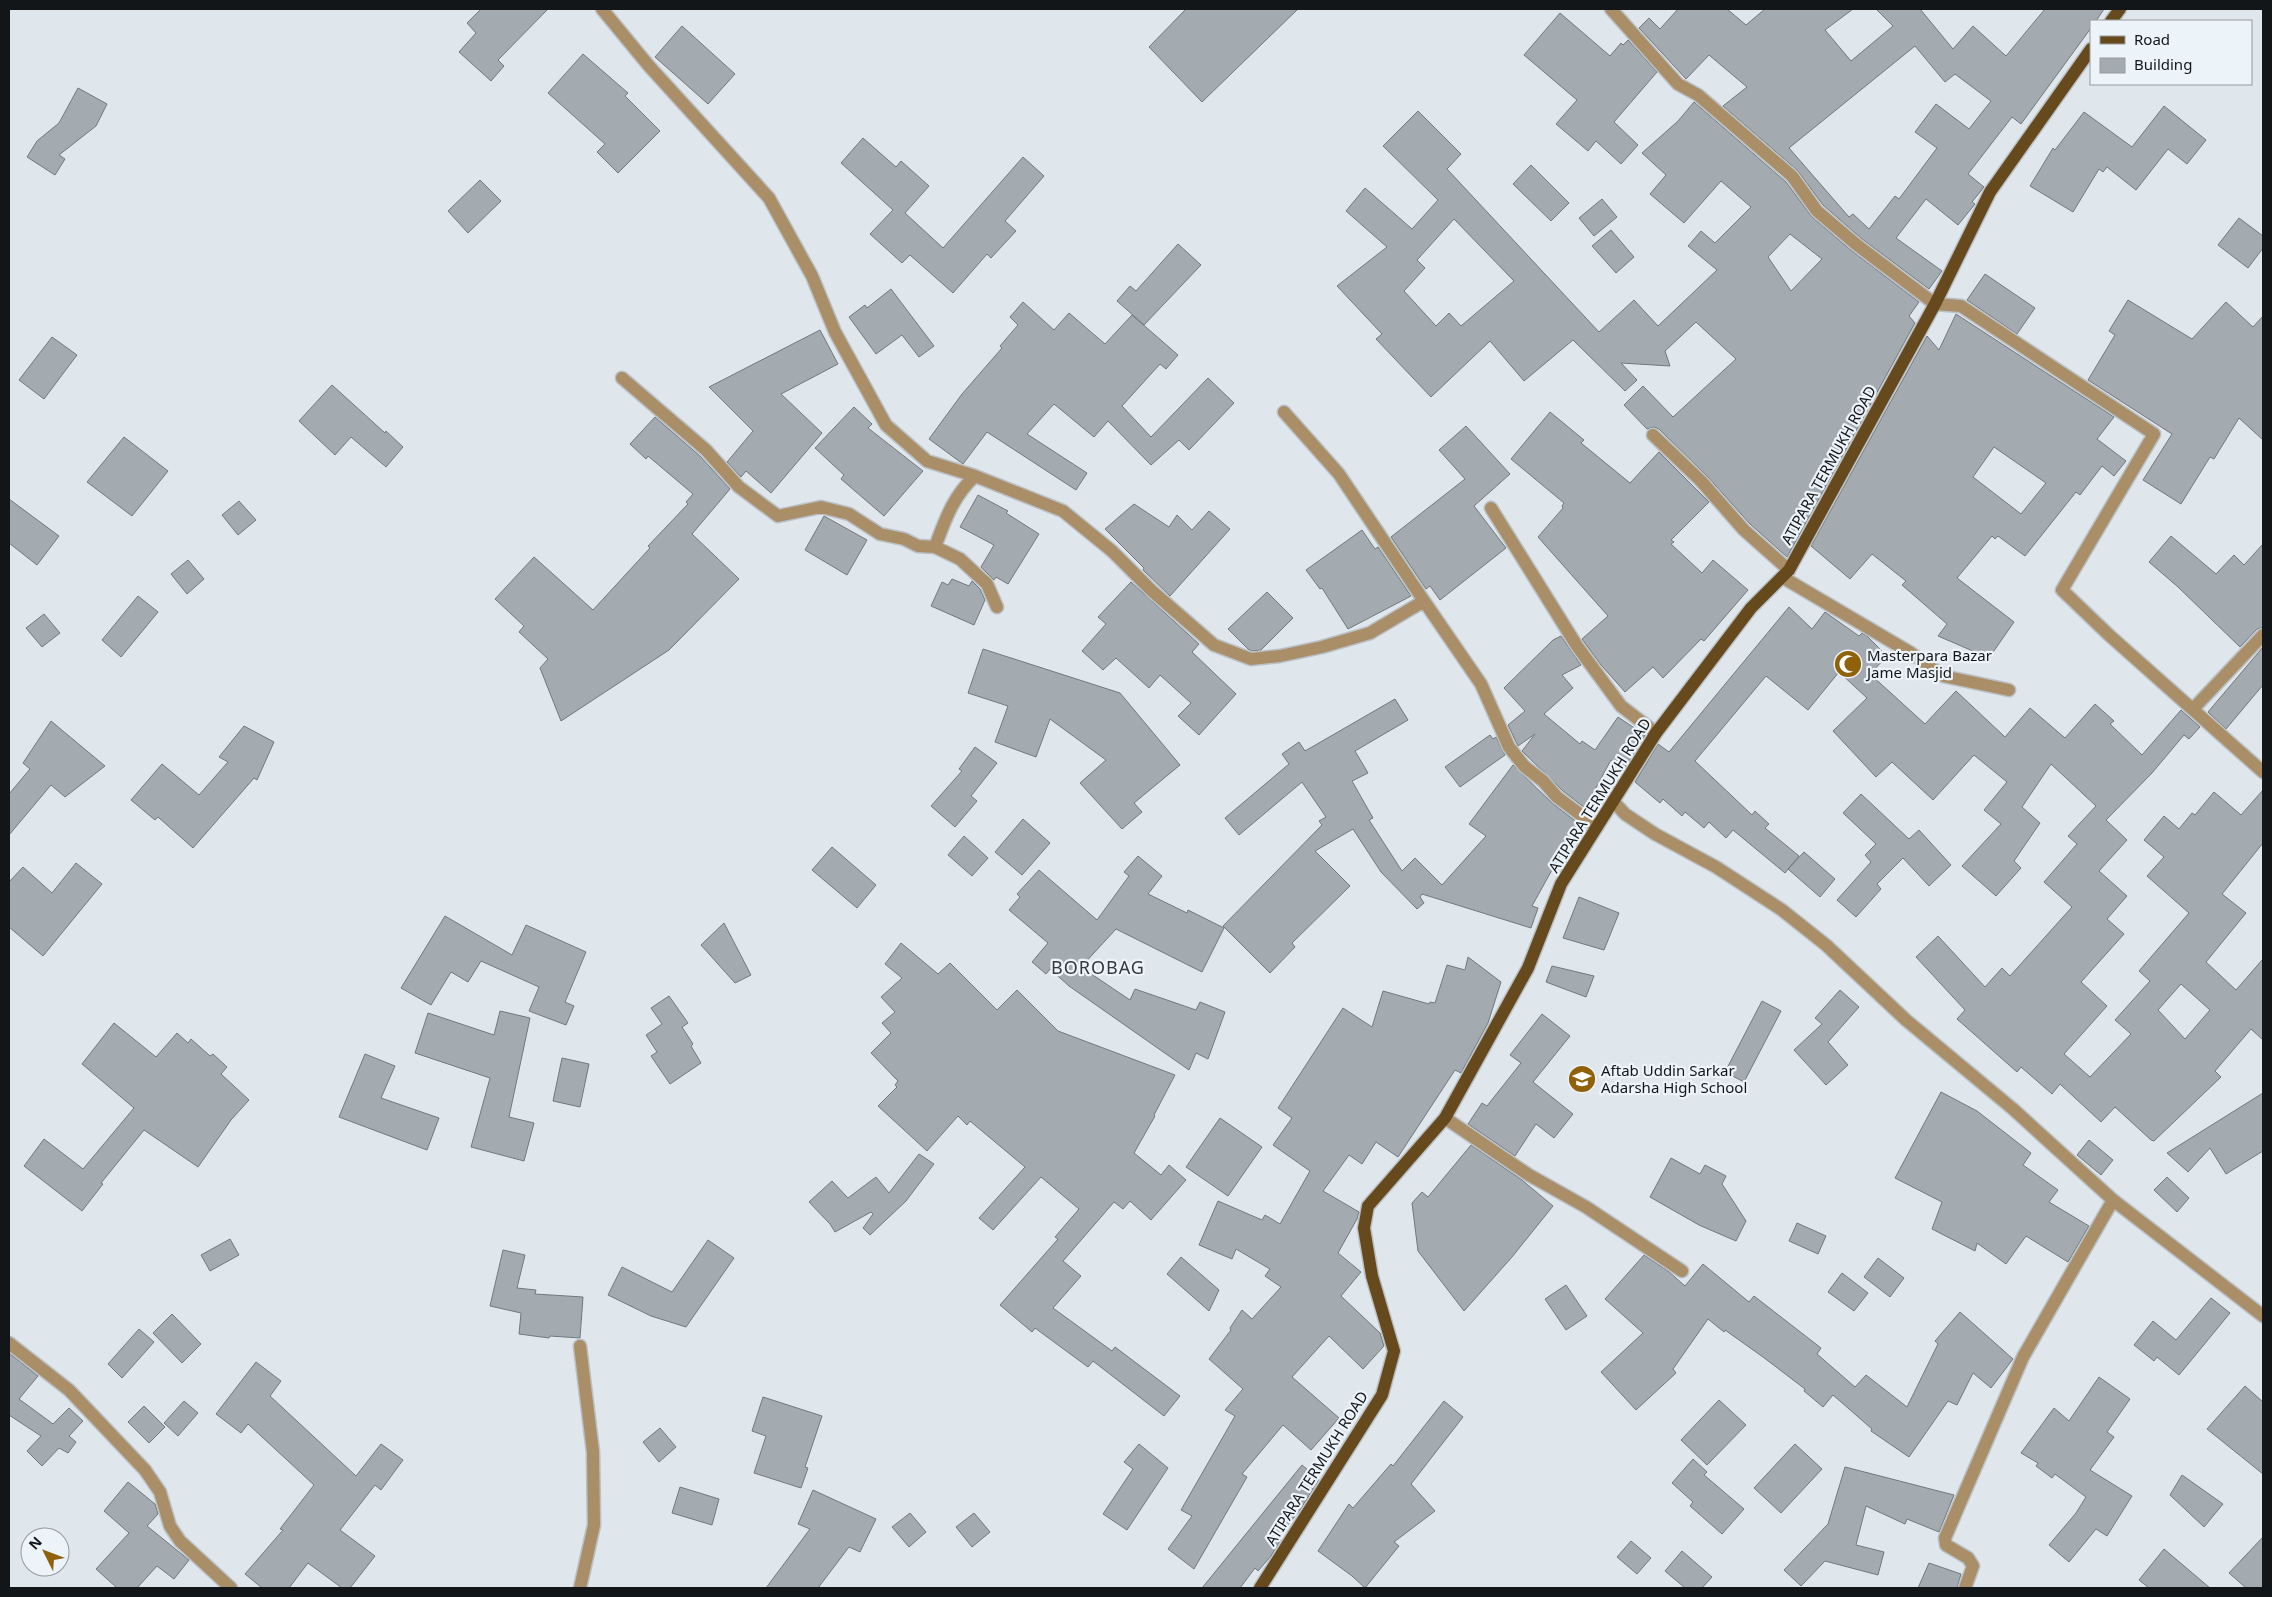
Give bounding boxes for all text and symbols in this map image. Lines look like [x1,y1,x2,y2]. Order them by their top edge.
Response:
legend [2090,20,2252,85]
text: Road [2134,29,2170,49]
text: Building [2134,54,2192,74]
street label: ATIPARA TERMUKH ROAD [1776,382,1880,548]
place label: Masterpara Bazar Jame Masjid [1865,645,1992,682]
mosque icon: Masterpara Bazar Jame Masjid [1833,649,1863,679]
street label: ATIPARA TERMUKH ROAD [1543,714,1655,876]
district label: BOROBAG [1051,955,1145,979]
place label: Aftab Uddin Sarkar Adarsha High School [1601,1060,1747,1097]
school or university icon: Aftab Uddin Sarkar Adarsha High School [1567,1064,1597,1094]
street label: ATIPARA TERMUKH ROAD [1260,1387,1372,1549]
north arrow [20,1527,70,1577]
text: N [24,1532,46,1554]

